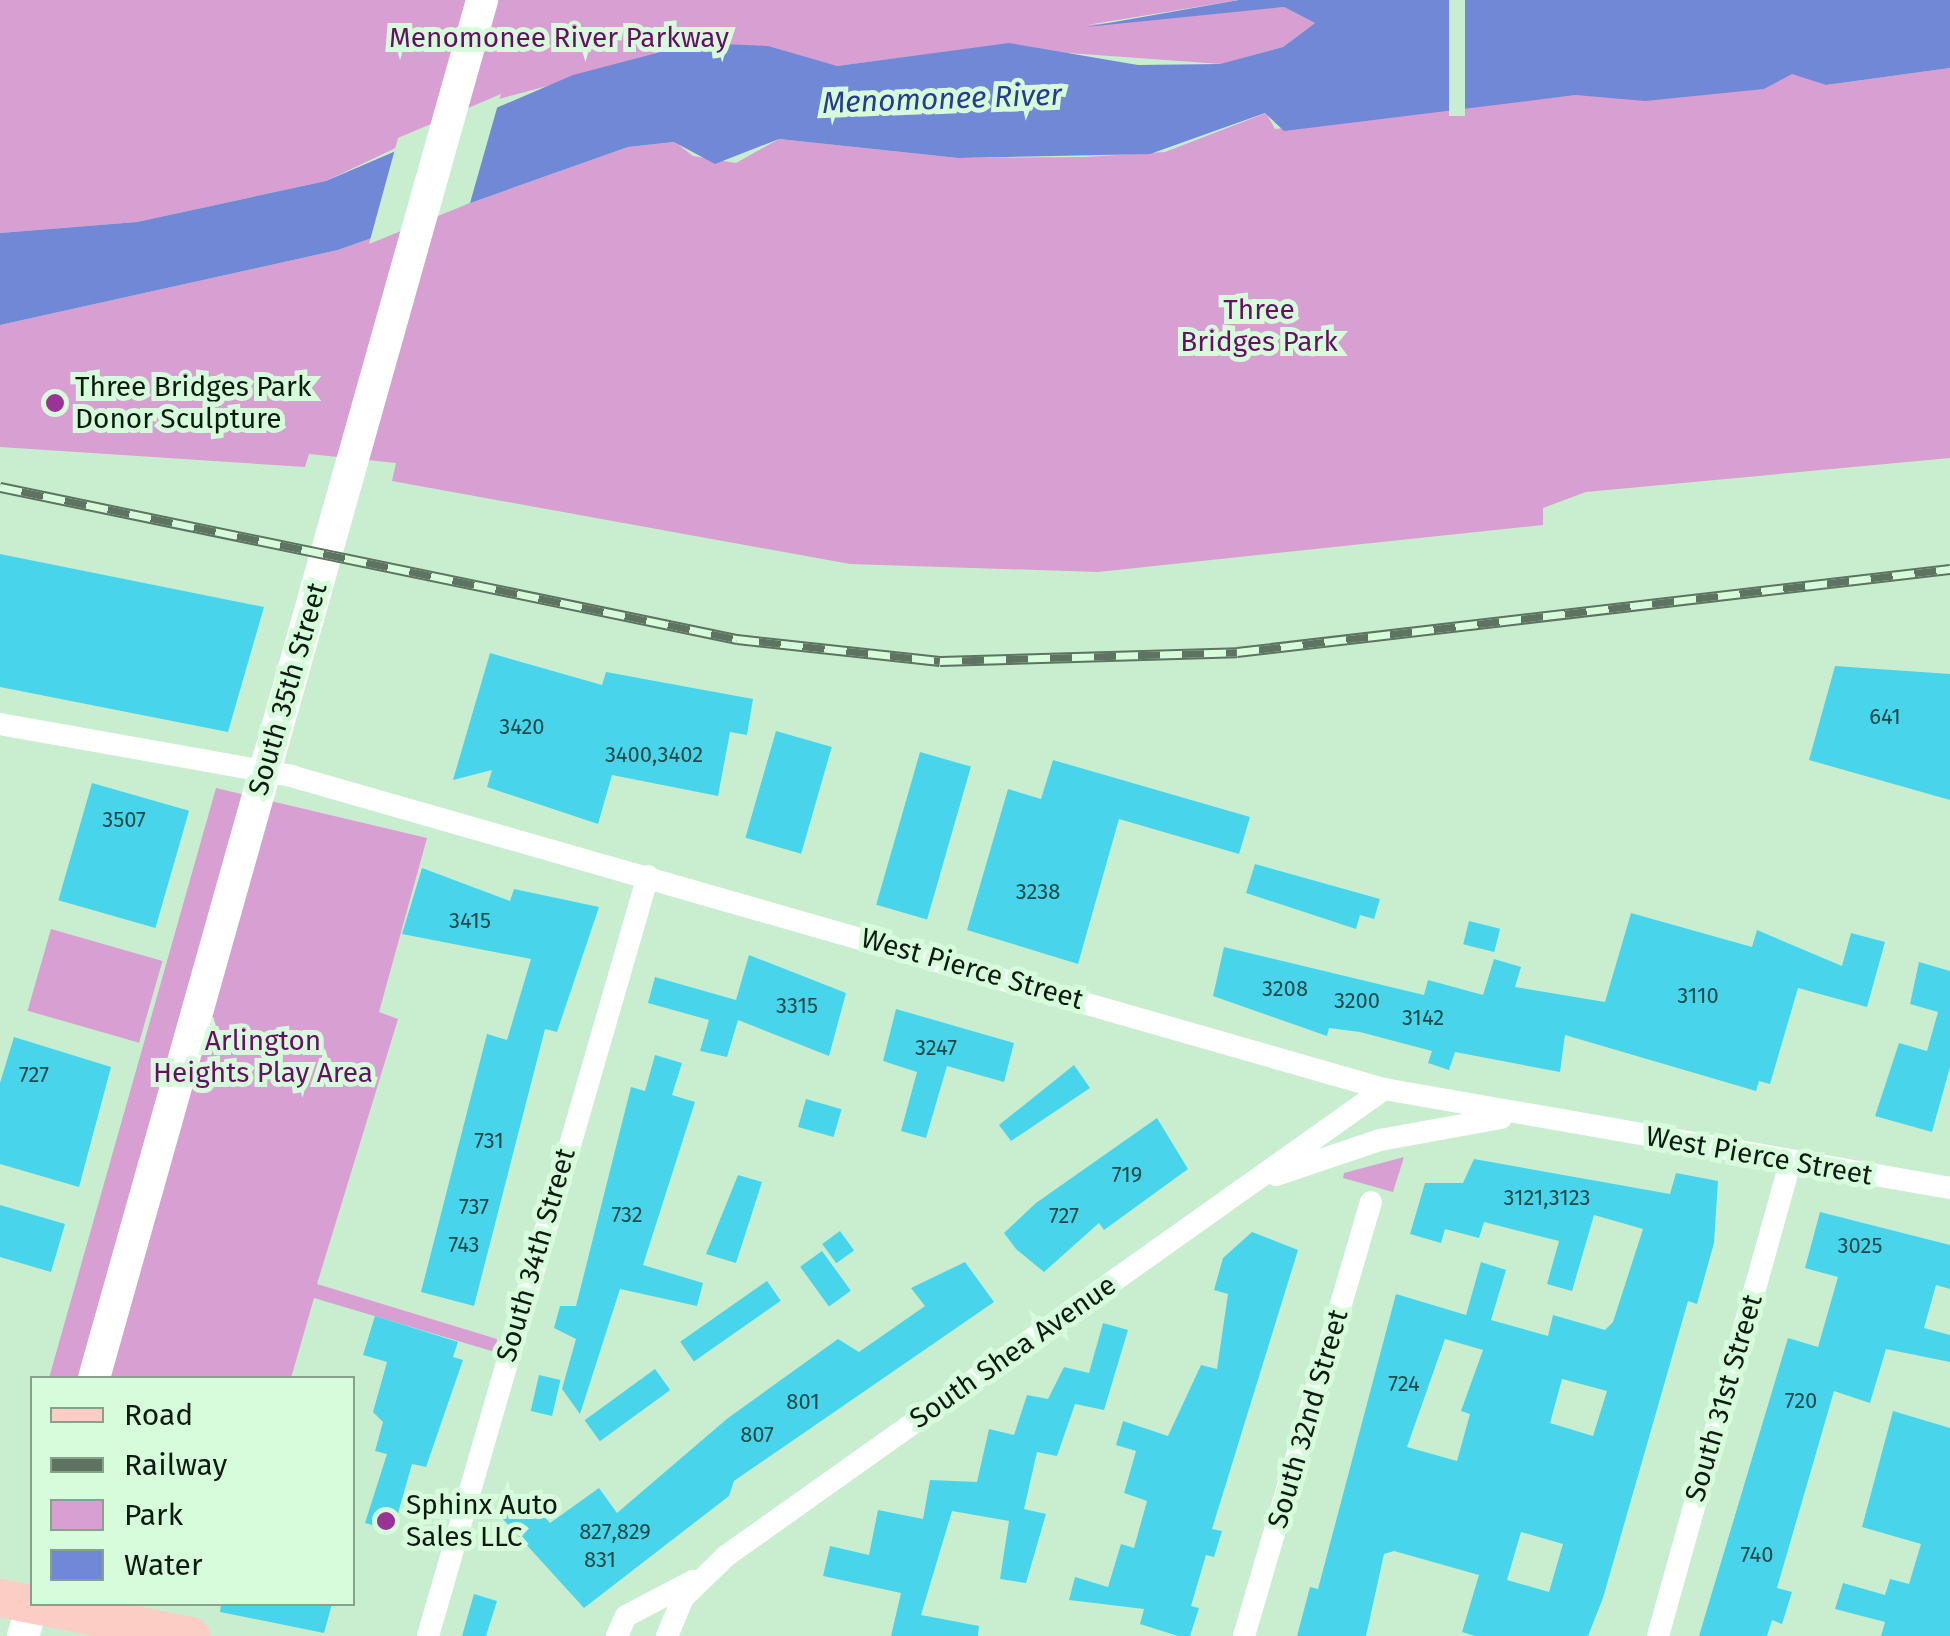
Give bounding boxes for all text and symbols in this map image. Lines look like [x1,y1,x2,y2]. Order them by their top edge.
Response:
park label: Menomonee River Parkway [389,21,729,55]
water label: Menomonee River [821,77,1063,121]
park label: Three Bridges Park [1180,293,1338,359]
place label: Three Bridges Park Donor Sculpture [75,370,311,436]
marker: Three Bridges Park Donor Sculpture [44,392,66,414]
street label: South 35th Street [242,579,334,799]
house number: 641 [1869,704,1901,730]
house number: 3420 [499,714,545,740]
house number: 3400,3402 [605,742,703,768]
house number: 3507 [102,807,146,833]
house number: 3238 [1016,879,1060,905]
house number: 3415 [449,908,491,934]
street label: West Pierce Street [857,921,1087,1017]
house number: 3208 [1262,976,1308,1002]
house number: 3110 [1677,983,1719,1009]
house number: 3200 [1334,988,1380,1014]
house number: 3315 [776,993,818,1019]
house number: 3142 [1402,1005,1444,1031]
park label: Arlington Heights Play Area [153,1024,373,1090]
house number: 3247 [915,1035,957,1061]
house number: 727 [19,1062,49,1088]
street label: West Pierce Street [1643,1120,1875,1192]
house number: 731 [474,1128,504,1154]
street label: South 34th Street [489,1144,583,1366]
house number: 719 [1112,1162,1142,1188]
house number: 3121,3123 [1503,1185,1591,1211]
house number: 737 [459,1194,489,1220]
house number: 732 [611,1202,643,1228]
house number: 727 [1049,1203,1079,1229]
house number: 743 [448,1232,480,1258]
house number: 3025 [1838,1233,1882,1259]
street label: South Shea Avenue [903,1268,1123,1436]
street label: South 31st Street [1678,1291,1770,1505]
street label: South 32nd Street [1261,1306,1355,1532]
house number: 724 [1388,1371,1420,1397]
legend [30,1376,355,1606]
house number: 720 [1785,1388,1817,1414]
house number: 801 [786,1389,820,1415]
text: Road [124,1397,193,1433]
house number: 807 [740,1422,774,1448]
text: Railway [124,1447,227,1483]
place label: Sphinx Auto Sales LLC [406,1488,558,1554]
text: Park [124,1497,183,1533]
marker: Sphinx Auto Sales LLC [375,1510,397,1532]
house number: 827,829 [579,1519,651,1545]
house number: 740 [1741,1542,1773,1568]
text: Water [124,1547,203,1583]
house number: 831 [584,1547,616,1573]

